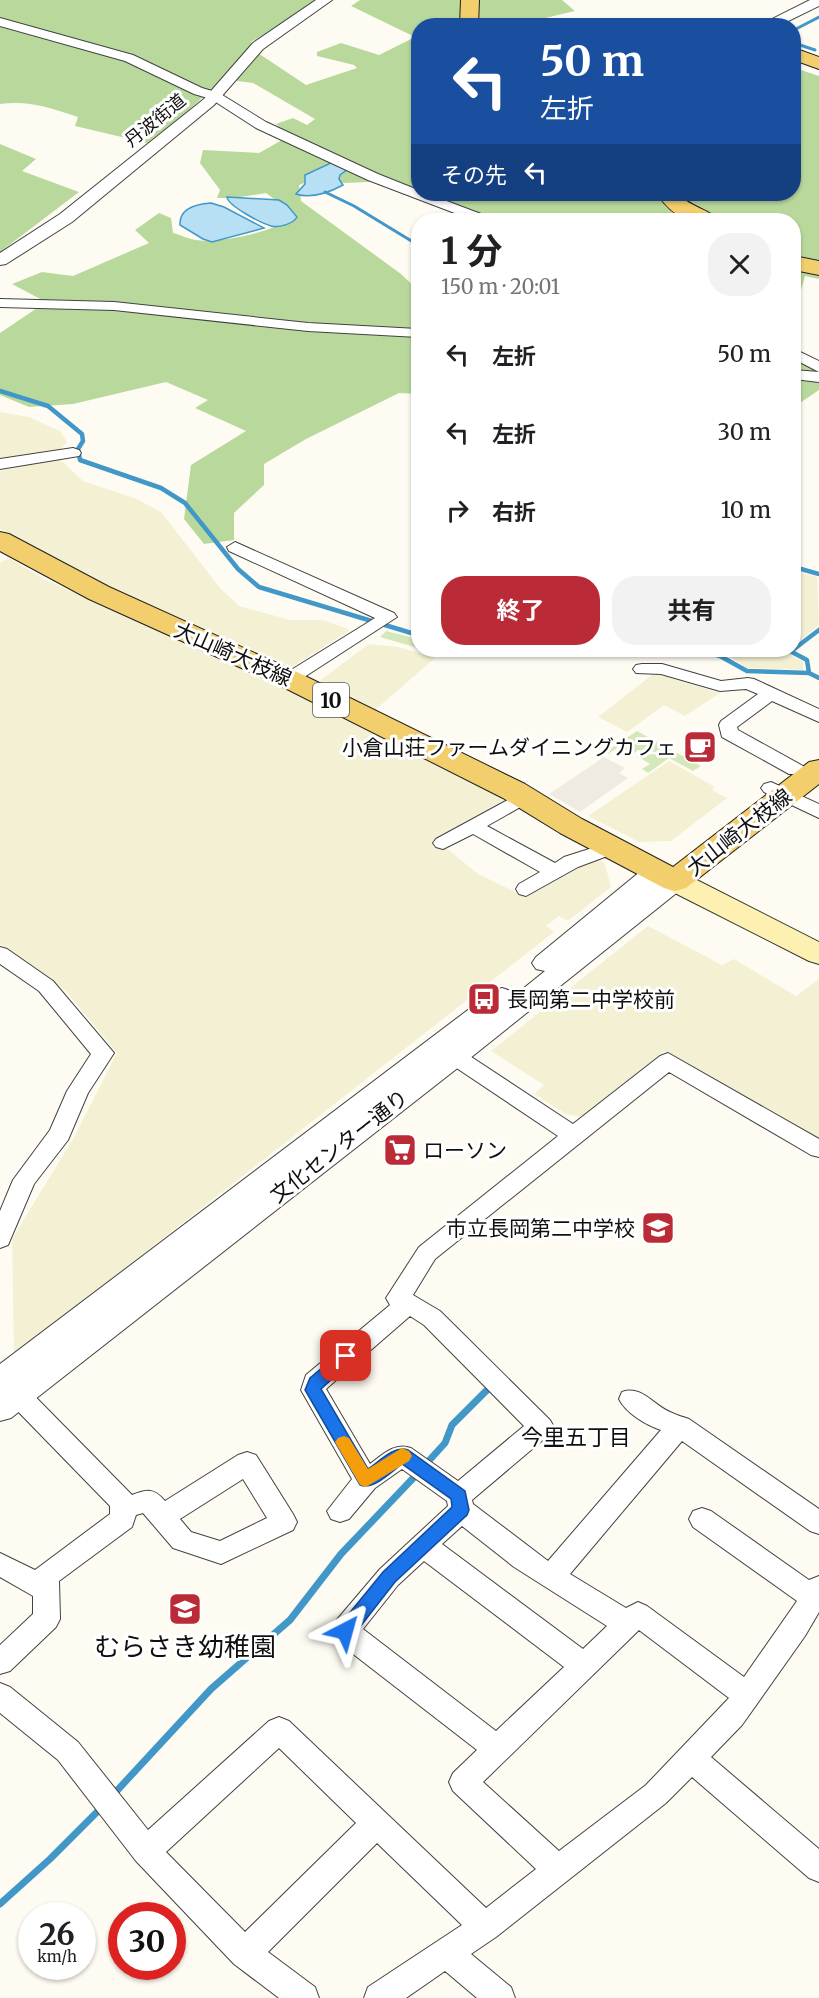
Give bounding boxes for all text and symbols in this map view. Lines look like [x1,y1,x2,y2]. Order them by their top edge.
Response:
text: 50 m [540,35,644,87]
icon: left [441,42,519,120]
street label: 丹波街道 [120,88,190,152]
text: 左折 [540,91,594,125]
icon: left [519,156,552,189]
text: その先 [441,161,507,189]
text: 1 分 [441,229,502,274]
button: close [708,233,771,296]
text: 150 m · 20:01 [441,274,560,299]
icon: left [441,338,474,371]
text: 50 m [717,340,771,368]
text: 左折 [492,342,536,370]
icon: left [441,416,474,449]
text: 30 m [717,418,771,446]
text: 左折 [492,420,536,448]
icon: right [441,494,474,527]
text: 10 m [721,496,771,524]
text: 右折 [492,498,536,526]
button: 終了 [441,576,600,645]
button: 共有 [612,576,771,645]
street label: 大山崎大枝線 [170,616,296,692]
road number: 10 [313,683,349,717]
cafe icon: 小倉山荘ファームダイニングカフェ [682,729,718,765]
place label: 小倉山荘ファームダイニングカフェ [342,734,677,761]
street label: 大山崎大枝線 [681,783,797,881]
bus stop icon: 長岡第二中学校前 [466,981,502,1017]
place label: 長岡第二中学校前 [507,986,675,1013]
street label: 文化センター通り [264,1084,414,1208]
supermarket icon: ローソン [382,1132,418,1168]
place label: ローソン [423,1137,507,1164]
school or university icon: 市立長岡第二中学校 [640,1210,676,1246]
place label: 市立長岡第二中学校 [446,1215,635,1242]
pin [320,1330,371,1381]
icon: arrive [329,1339,362,1372]
district label: 今里五丁目 [521,1423,631,1451]
school or university icon: むらさき幼稚園 [167,1591,203,1627]
position arrow [313,1599,377,1663]
place label: むらさき幼稚園 [94,1630,276,1663]
speed limit sign: 30 [108,1902,186,1980]
text: 26 [39,1915,75,1953]
text: km/h [37,1947,77,1966]

